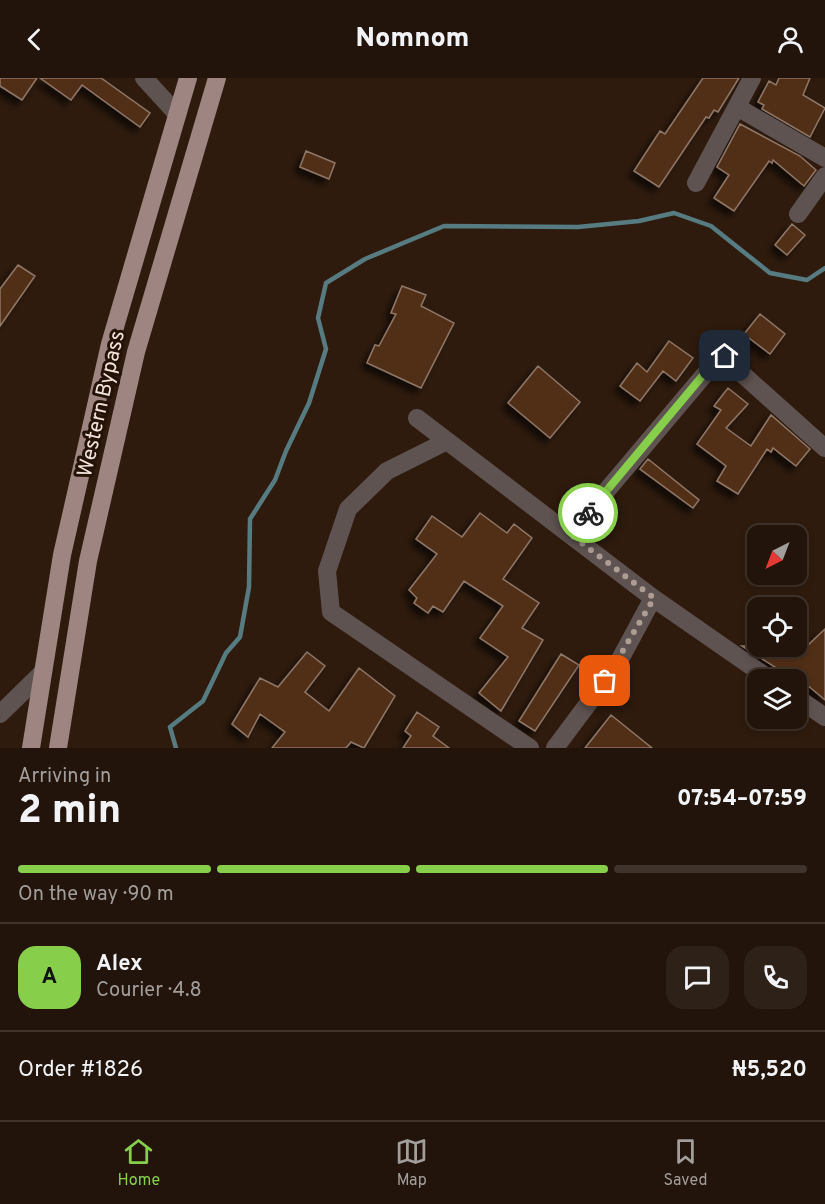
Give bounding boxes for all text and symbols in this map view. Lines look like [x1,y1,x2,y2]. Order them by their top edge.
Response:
text: Nomnom [356,22,469,56]
icon: back [18,23,51,56]
icon: person [774,23,807,56]
street label: Western Bypass [72,328,132,480]
pin [699,330,750,381]
icon: home [708,339,741,372]
courier [558,483,618,543]
icon: bike [572,497,605,530]
north arrow [747,525,807,585]
map controls [747,525,807,729]
button: locate [747,597,807,657]
pin [579,655,630,706]
icon: bag [588,664,621,697]
button: layers [747,669,807,729]
text: Arriving in [18,764,111,790]
text: 07:54–07:59 [677,786,807,813]
text: 2 min [18,788,121,837]
text: On the way · 90 m [18,882,174,908]
button: chat [666,946,729,1009]
button: phone [744,946,807,1009]
text: Alex [96,951,143,978]
text: A [42,964,57,991]
text: Courier · 4.8 [96,978,202,1004]
text: Order #1826 [18,1057,143,1084]
text: ₦5,520 [732,1057,807,1084]
tab: Home [118,1135,160,1191]
tab: Map [395,1135,428,1191]
tab: Saved [663,1135,707,1191]

